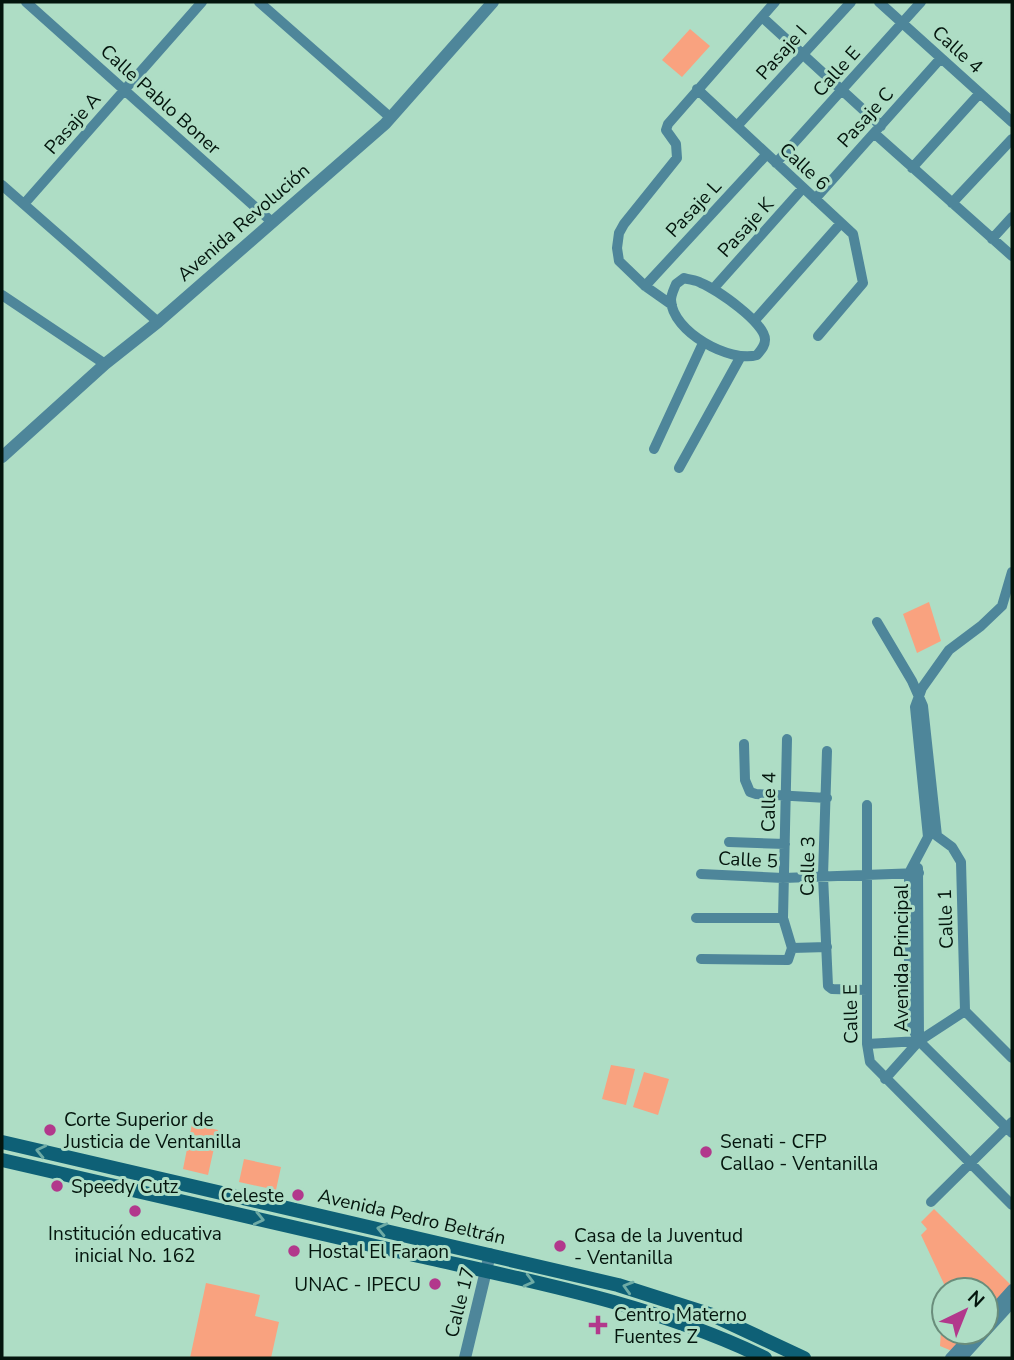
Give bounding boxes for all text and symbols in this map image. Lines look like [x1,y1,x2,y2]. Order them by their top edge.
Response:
street label: Pasaje I [750,20,813,86]
street label: Calle 4 [926,20,988,80]
street label: Calle Pablo Boner [95,39,226,161]
street label: Calle E [807,41,866,103]
street label: Pasaje C [832,82,900,154]
street label: Pasaje A [39,87,107,160]
street label: Calle 6 [773,137,835,197]
street label: Avenida Revolución [172,158,316,288]
street label: Pasaje L [660,173,728,243]
street label: Pasaje K [712,191,780,263]
street label: Calle 4 [755,772,783,832]
street label: Calle 3 [794,836,822,896]
street label: Calle 5 [717,845,779,875]
street label: Avenida Principal [889,884,915,1032]
street label: Calle 1 [932,888,960,949]
street label: Calle E [837,984,865,1044]
place label: Corte Superior de Justicia de Ventanilla [63,1107,241,1155]
marker: Corte Superior de Justicia de Ventanilla [42,1122,58,1138]
place label: Senati - CFP Callao - Ventanilla [720,1129,878,1177]
one-way arrow [35,1144,47,1159]
marker: Senati - CFP Callao - Ventanilla [698,1144,714,1160]
place label: Speedy Cutz [71,1174,179,1200]
marker: Speedy Cutz [49,1178,65,1194]
place label: Celeste [220,1183,284,1209]
street label: Avenida Pedro Beltrán [315,1183,508,1251]
marker: Celeste [290,1187,306,1203]
marker: Institución educativa inicial No. 162 [127,1203,143,1219]
one-way arrow [253,1211,265,1226]
place label: Institución educativa inicial No. 162 [48,1221,222,1269]
one-way arrow [376,1223,388,1237]
place label: Casa de la Juventud - Ventanilla [574,1223,743,1271]
marker: Casa de la Juventud - Ventanilla [552,1238,568,1254]
place label: Hostal El Faraon [308,1239,449,1265]
marker: Hostal El Faraon [286,1243,302,1259]
street label: Calle 17 [439,1264,481,1340]
place label: UNAC - IPECU [294,1272,421,1298]
one-way arrow [523,1273,535,1288]
marker: UNAC - IPECU [427,1276,443,1292]
north arrow [930,1276,1000,1346]
one-way arrow [622,1281,634,1296]
text: N [962,1285,990,1314]
place label: Centro Materno Fuentes Z [614,1302,747,1350]
marker: Centro Materno Fuentes Z [588,1315,608,1335]

